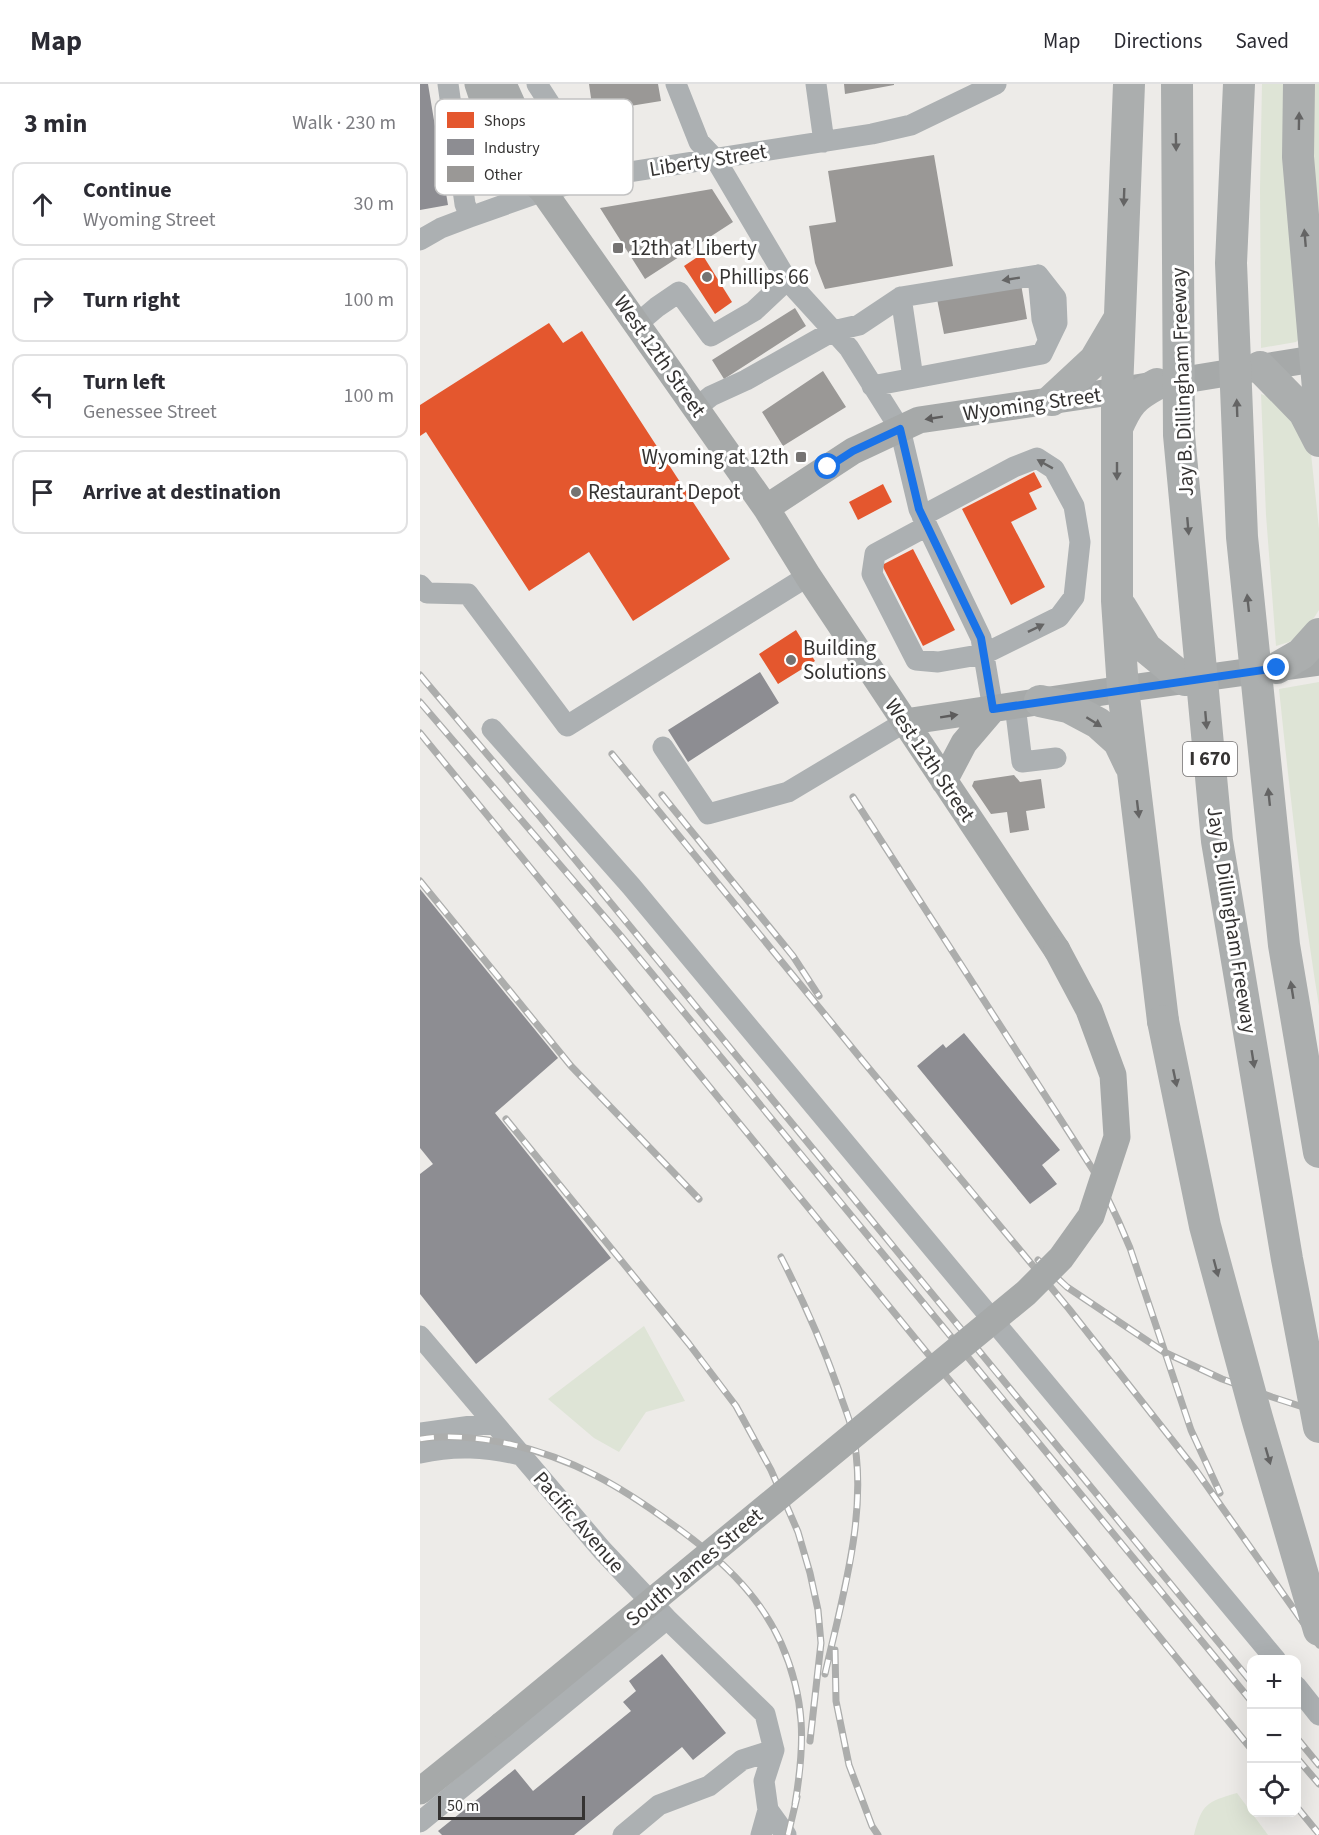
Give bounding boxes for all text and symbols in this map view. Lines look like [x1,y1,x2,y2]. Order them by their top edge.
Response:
text: Map [30,21,82,61]
text: Map [1043,26,1081,56]
text: Directions [1114,26,1202,56]
text: Saved [1235,26,1289,56]
legend [435,99,633,195]
text: 3 min [24,105,87,142]
text: Walk · 230 m [292,109,396,137]
text: Shops [484,110,526,132]
one-way arrow [1294,111,1304,130]
one-way arrow [1172,133,1181,152]
street label: Liberty Street [647,136,769,184]
text: Industry [484,137,540,159]
text: Other [484,164,523,186]
text: Continue [83,174,172,206]
icon: ahead [26,188,59,221]
one-way arrow [1119,188,1128,207]
text: 30 m [354,190,394,218]
text: Wyoming Street [83,206,215,234]
one-way arrow [1300,228,1310,247]
place label: 12th at Liberty [630,233,757,263]
marker: 12th at Liberty [611,241,625,255]
place label: Phillips 66 [719,262,809,292]
street label: Jay B. Dillingham Freeway [1163,267,1201,497]
marker: Phillips 66 [700,270,714,284]
one-way arrow [1001,275,1020,284]
icon: right [26,284,59,317]
text: Turn right [83,284,180,316]
text: 100 m [344,286,394,314]
street label: West 12th Street [607,289,713,423]
text: Turn left [83,366,165,398]
street label: Wyoming Street [961,379,1103,429]
icon: left [26,380,59,413]
text: 100 m [344,382,394,410]
text: Genessee Street [83,398,217,426]
one-way arrow [1232,399,1241,418]
one-way arrow [925,413,944,422]
place label: Wyoming at 12th [642,442,789,472]
marker: Wyoming at 12th [794,450,808,464]
route start [814,453,840,479]
one-way arrow [1036,459,1053,469]
one-way arrow [1112,461,1122,480]
icon: arrive [26,476,59,509]
text: Arrive at destination [83,476,281,508]
place label: Restaurant Depot [588,477,740,507]
marker: Restaurant Depot [569,485,583,499]
one-way arrow [1183,517,1193,536]
one-way arrow [1244,593,1253,612]
one-way arrow [1028,623,1045,633]
place label: Building Solutions [803,633,887,687]
marker: Building Solutions [784,653,798,667]
route end [1263,654,1289,680]
street label: West 12th Street [878,692,982,828]
one-way arrow [940,711,959,720]
one-way arrow [1201,711,1211,730]
one-way arrow [1086,716,1102,727]
road number: I 670 [1183,742,1237,776]
one-way arrow [1264,787,1274,806]
one-way arrow [1133,800,1143,819]
street label: Jay B. Dillingham Freeway [1199,804,1265,1036]
one-way arrow [1287,981,1296,1000]
one-way arrow [1249,1049,1258,1068]
one-way arrow [1171,1069,1180,1088]
one-way arrow [1212,1259,1222,1278]
one-way arrow [1264,1447,1274,1465]
street label: Pacific Avenue [526,1465,632,1579]
street label: South James Street [619,1501,769,1633]
map controls [1247,1655,1301,1817]
button: + [1247,1655,1301,1709]
button: − [1247,1709,1301,1763]
button: locate [1247,1763,1301,1817]
scale bar [438,1793,585,1820]
text: 50 m [447,1795,479,1817]

